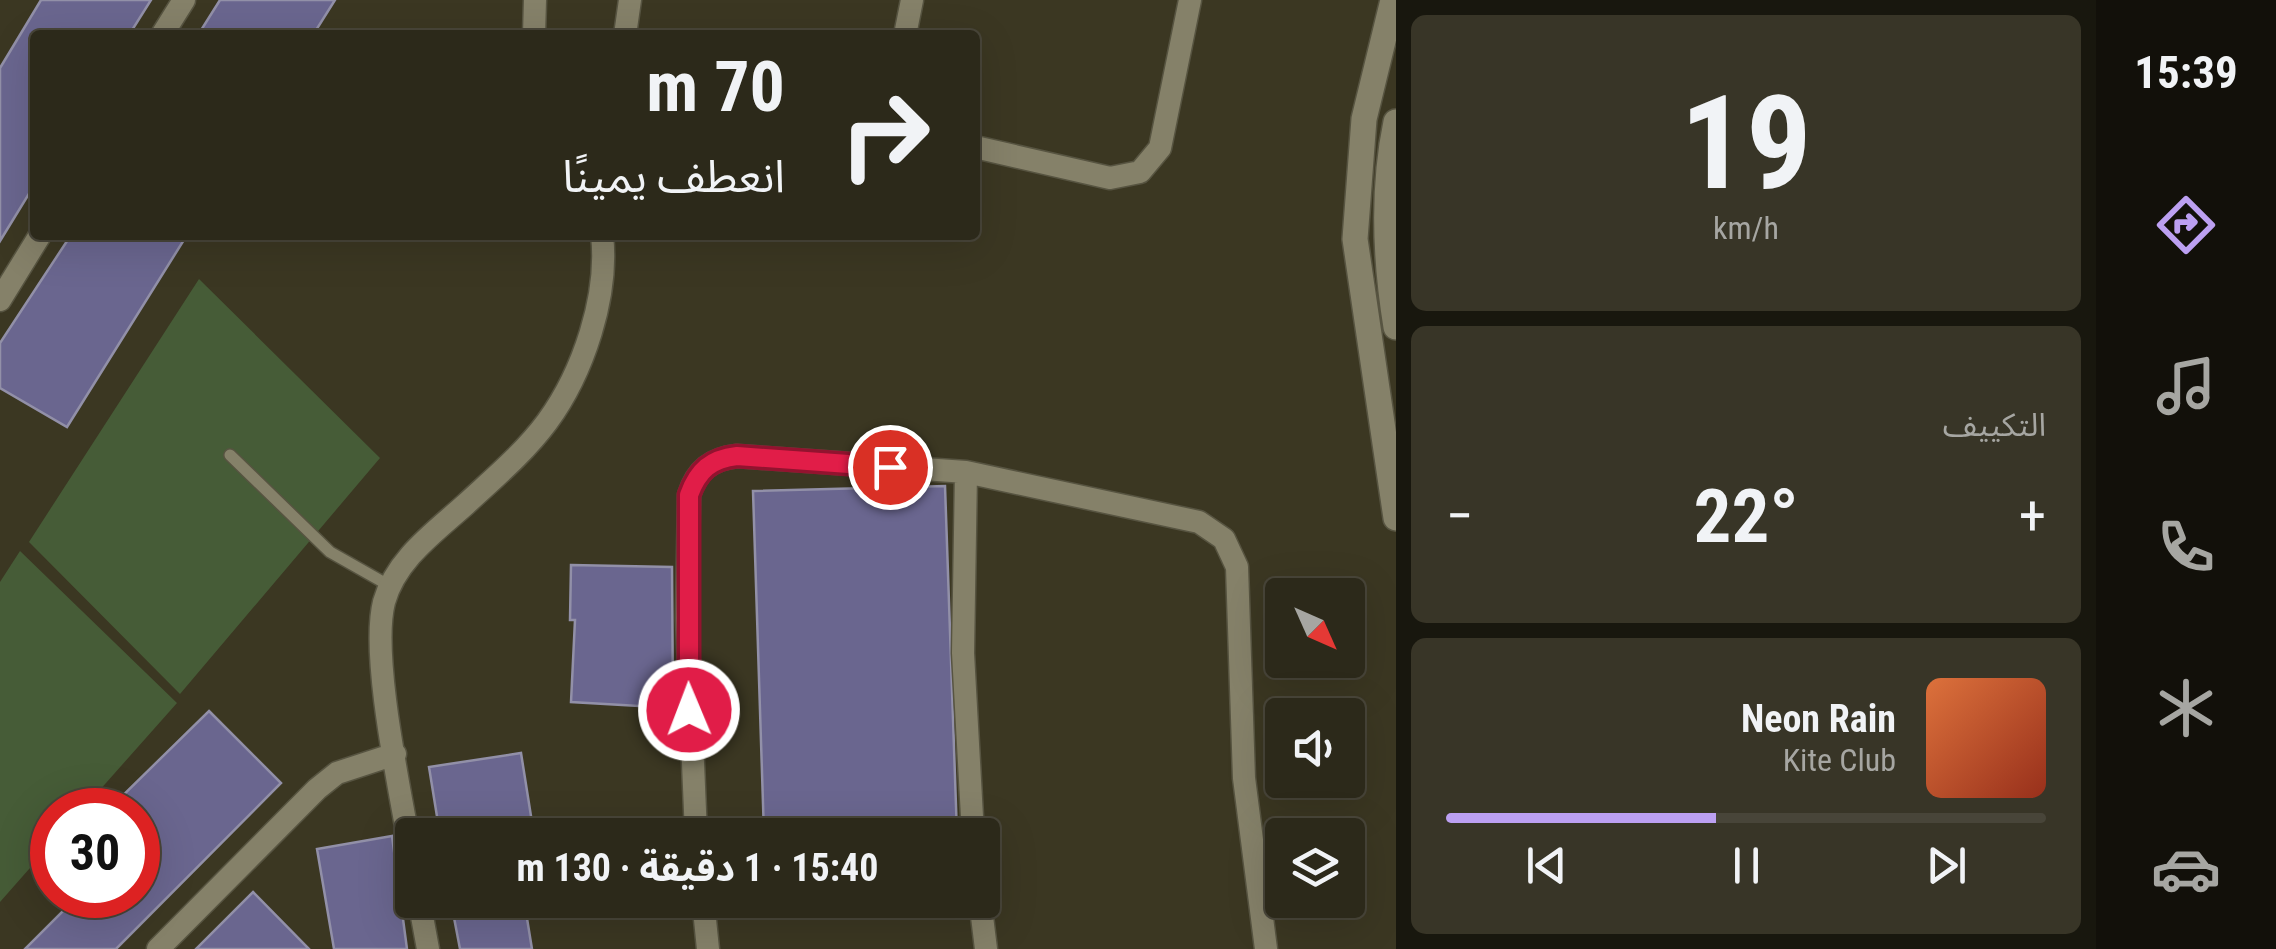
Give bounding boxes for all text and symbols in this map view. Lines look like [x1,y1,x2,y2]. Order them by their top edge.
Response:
text: 70 m [646,46,785,128]
text: 15:39 [2134,46,2238,99]
text: 19 [1680,67,1812,220]
icon: right [820,70,950,200]
text: انعطف يمينًا [562,150,785,203]
icon: directions [2151,190,2221,260]
text: km/h [1713,209,1779,247]
icon: music [2151,351,2221,421]
text: التكييف [1943,406,2046,444]
pin [848,425,933,510]
icon: arrive [863,440,918,495]
text: 22° [1694,472,1799,560]
text: − [1446,484,1474,548]
text: + [2019,484,2046,548]
icon: phone [2151,512,2221,582]
north arrow [1265,578,1365,678]
map controls [1265,578,1365,918]
position arrow [637,658,741,762]
icon: climate [2151,673,2221,743]
text: Neon Rain [1741,697,1896,741]
button: sound [1265,698,1365,798]
text: Kite Club [1783,741,1896,779]
speed limit sign: 30 [30,788,160,918]
button: layers [1265,818,1365,918]
icon: car [2151,834,2221,904]
icon: previous [1519,838,1574,893]
icon: pause [1719,838,1774,893]
icon: next [1919,838,1974,893]
text: 15:40 · 1 دقيقة · 130 m [516,846,879,890]

